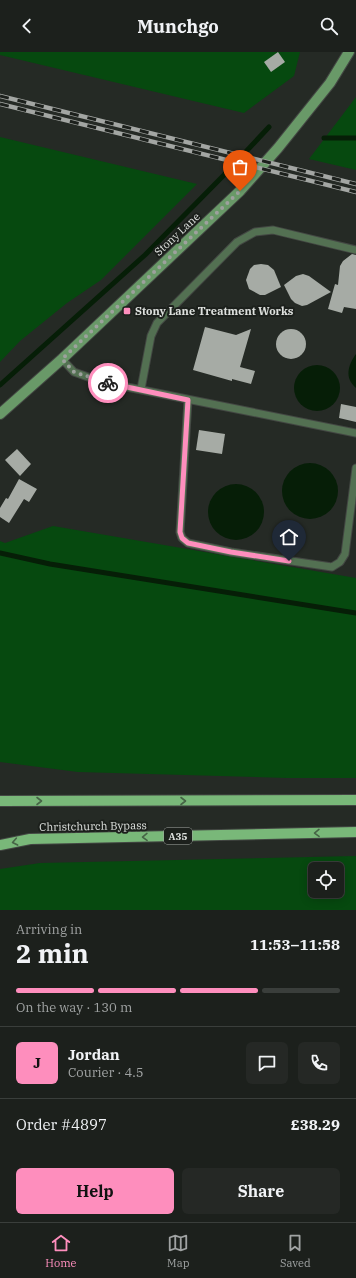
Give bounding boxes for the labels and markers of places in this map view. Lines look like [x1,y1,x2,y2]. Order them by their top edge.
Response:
pin [223,150,257,191]
place label: Stony Lane Treatment Works [135,304,294,318]
marker: Stony Lane Treatment Works [122,306,132,316]
pin [272,520,306,561]

